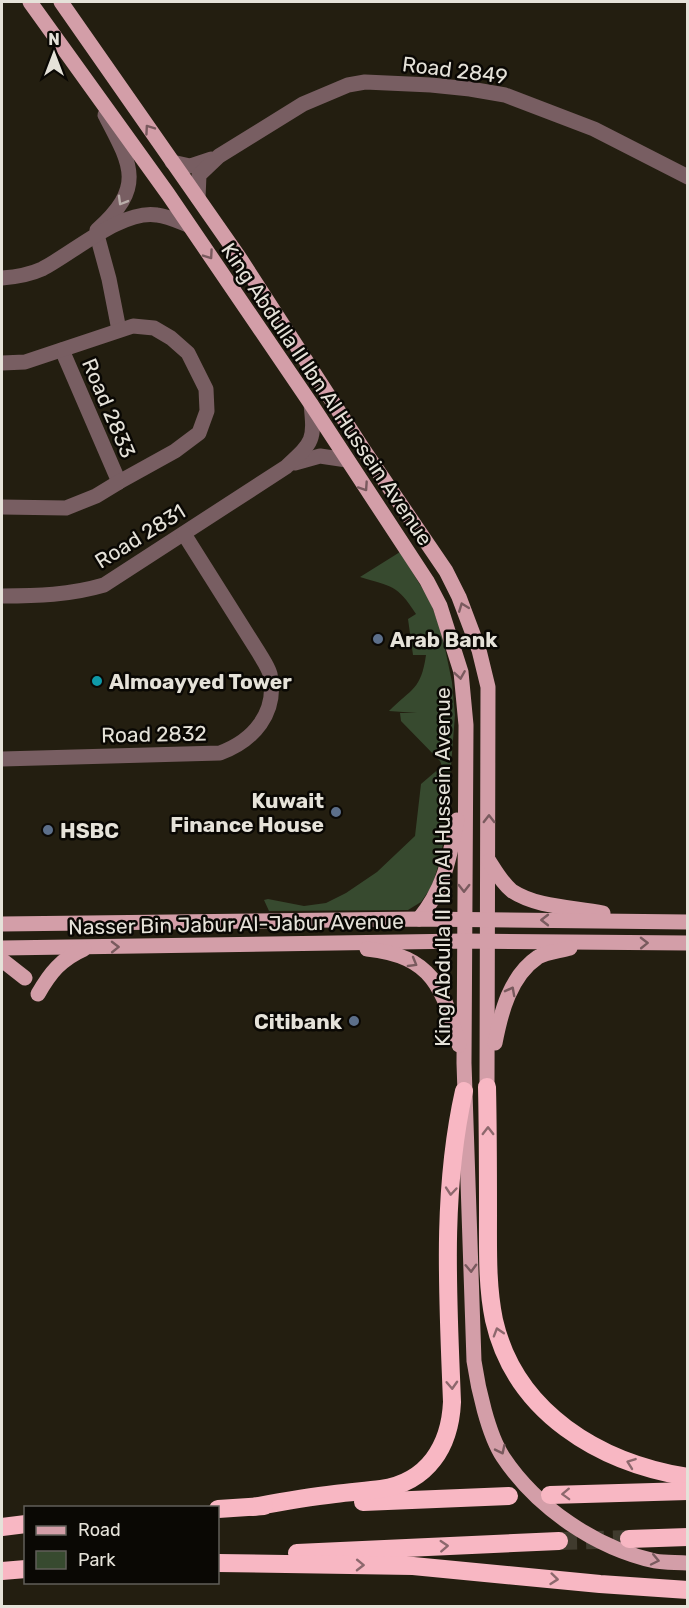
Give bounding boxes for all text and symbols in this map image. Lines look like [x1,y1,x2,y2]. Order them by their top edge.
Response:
north arrow [24,24,84,84]
text: N [48,30,60,49]
street label: Road 2849 [401,51,509,89]
one-way arrow [145,124,156,135]
one-way arrow [118,195,129,205]
street label: King Abdulla II Ibn Al Hussein Avenue [216,238,438,550]
one-way arrow [201,249,212,260]
street label: Road 2833 [77,354,141,462]
one-way arrow [357,480,368,491]
street label: Road 2831 [90,498,190,574]
one-way arrow [458,603,470,614]
place label: Arab Bank [390,627,498,652]
marker: Arab Bank [371,632,385,646]
place label: Almoayyed Tower [109,669,292,694]
one-way arrow [453,670,466,680]
marker: Almoayyed Tower [90,674,104,688]
street label: King Abdulla II Ibn Al Hussein Avenue [430,687,455,1047]
street label: Road 2832 [101,721,207,747]
place label: Kuwait Finance House [170,788,324,837]
marker: Kuwait Finance House [329,805,343,819]
one-way arrow [482,815,495,824]
place label: HSBC [60,818,119,843]
marker: HSBC [41,823,55,837]
one-way arrow [458,884,470,893]
street label: Nasser Bin Jabur Al-Jabur Avenue [68,909,404,939]
one-way arrow [541,914,550,926]
one-way arrow [639,937,648,949]
one-way arrow [111,941,120,953]
one-way arrow [407,956,417,967]
one-way arrow [504,986,515,997]
place label: Citibank [254,1009,343,1034]
marker: Citibank [347,1014,361,1028]
one-way arrow [482,1127,494,1136]
one-way arrow [445,1186,458,1195]
one-way arrow [464,1264,477,1273]
one-way arrow [493,1327,505,1338]
one-way arrow [445,1381,458,1390]
one-way arrow [494,1444,506,1455]
one-way arrow [626,1458,637,1471]
one-way arrow [562,1488,571,1501]
legend [24,1506,219,1584]
text: Road [78,1519,121,1541]
one-way arrow [439,1539,448,1552]
text: Park [78,1549,116,1571]
one-way arrow [650,1553,660,1566]
one-way arrow [355,1559,364,1572]
one-way arrow [550,1573,559,1585]

